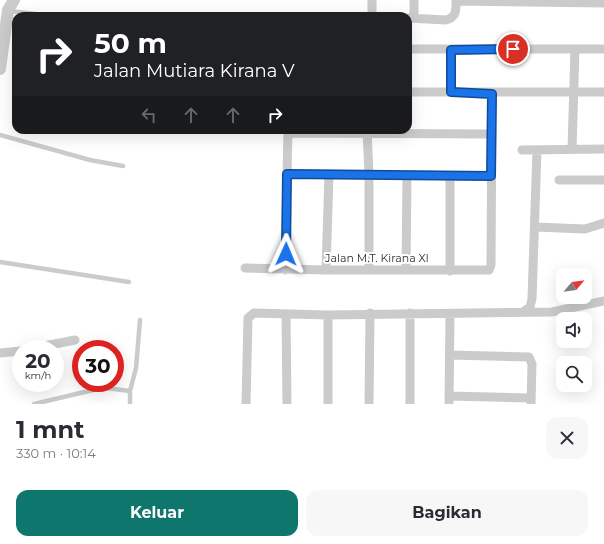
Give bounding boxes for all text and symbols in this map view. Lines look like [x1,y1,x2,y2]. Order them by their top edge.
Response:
text: 50 m [94,26,167,60]
icon: right [28,28,80,80]
pin [496,32,530,66]
icon: arrive [502,38,524,60]
text: Jalan Mutiara Kirana V [94,60,295,82]
icon: left [138,104,160,126]
icon: ahead [180,104,202,126]
icon: ahead [222,104,244,126]
icon: right [264,104,286,126]
position arrow [265,233,307,275]
street label: Jalan M.T. Kirana XI [324,251,429,265]
north arrow [556,268,592,304]
map controls [556,268,592,392]
button: sound [556,312,592,348]
speed limit sign: 30 [72,340,124,392]
text: 20 [25,349,51,373]
button: search [556,356,592,392]
text: km/h [25,369,51,382]
text: 1 mnt [16,415,84,444]
button: close [546,417,588,459]
text: 330 m · 10:14 [16,445,96,461]
button: Keluar [16,490,298,536]
button: Bagikan [306,490,588,536]

